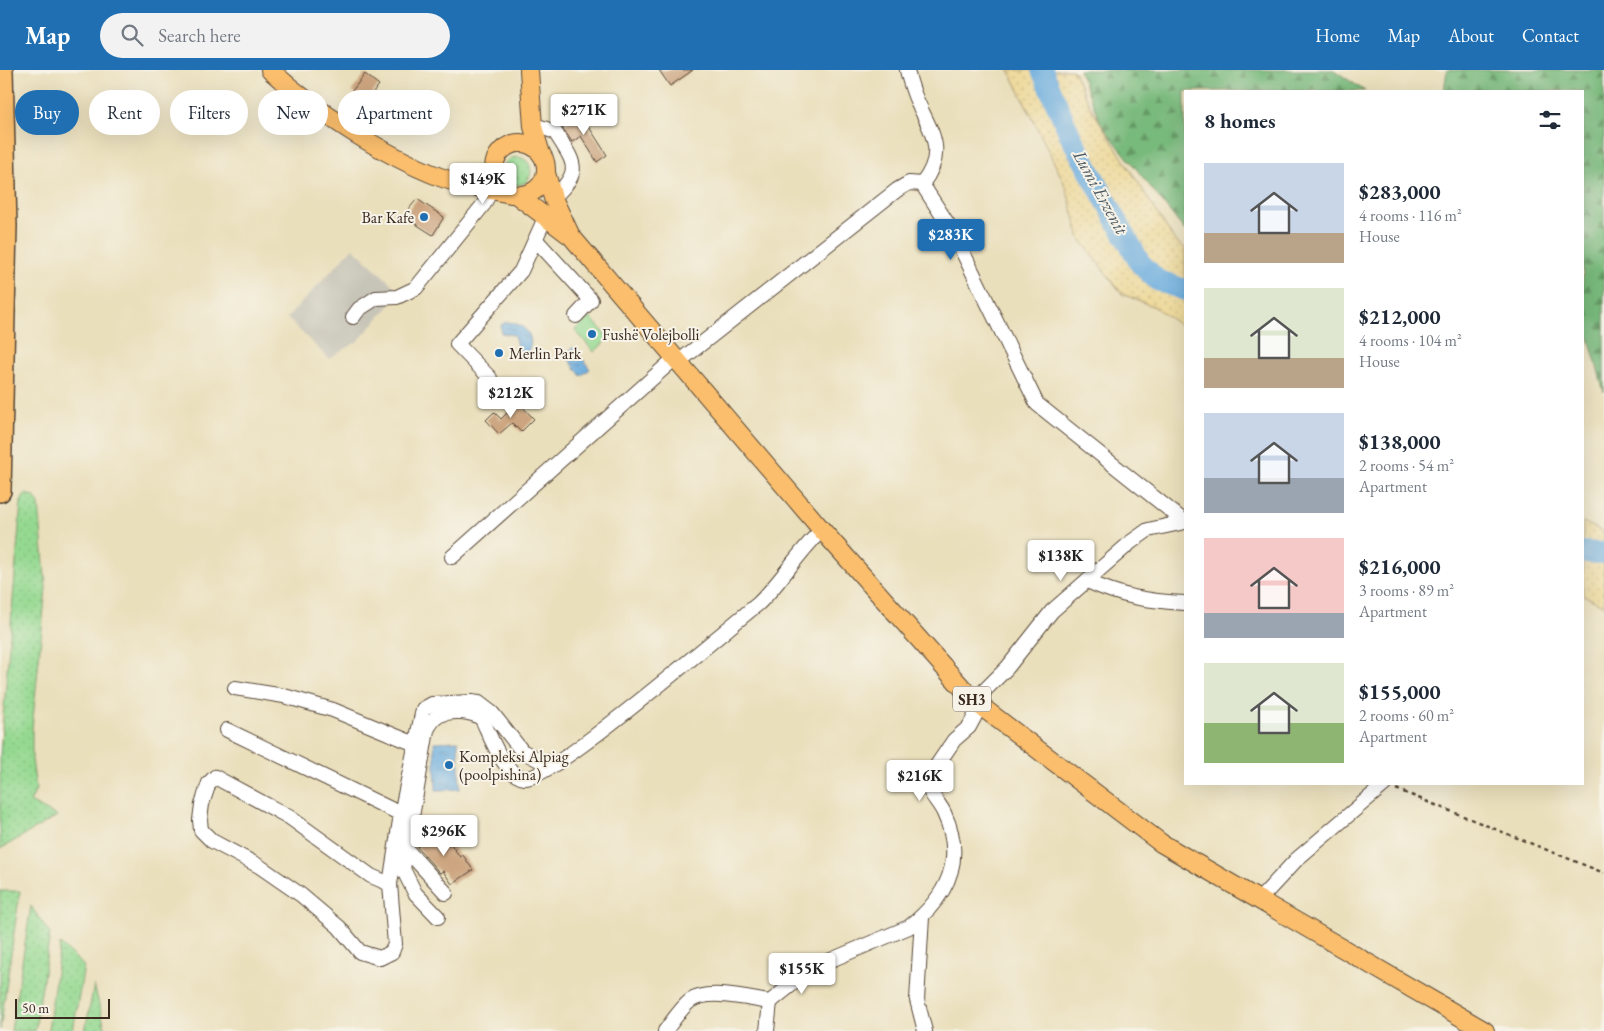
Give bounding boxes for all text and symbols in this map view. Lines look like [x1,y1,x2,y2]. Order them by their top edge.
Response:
search box [100,13,450,58]
text: Map [25,20,70,51]
icon: search [118,21,146,49]
text: Search here [158,23,241,48]
text: Home [1315,24,1360,47]
text: Map [1388,24,1420,47]
text: About [1448,24,1494,47]
text: Contact [1522,24,1579,47]
chip: Buy [15,90,79,135]
chip: Rent [89,90,160,135]
chip: Filters [170,90,248,135]
chip: New [258,90,328,135]
chip: Apartment [338,90,450,135]
pin: $271K [549,93,619,136]
text: $271K [562,99,606,120]
icon: filters [1536,106,1564,134]
text: 8 homes [1204,107,1276,134]
water label: Lumi Erzenit [1068,145,1134,239]
pin: $149K [448,162,518,205]
text: $149K [461,168,505,189]
text: $283,000 [1359,178,1441,205]
icon: home [1244,183,1304,243]
text: 4 rooms · 116 m² [1359,205,1462,226]
place label: Bar Kafe [361,207,414,228]
marker: Bar Kafe [418,211,430,223]
pin: $283K [916,218,986,261]
text: $283K [929,224,973,245]
text: House [1359,226,1400,247]
text: $212,000 [1359,303,1441,330]
icon: home [1244,308,1304,368]
place label: Fushë Volejbolli [602,324,700,345]
marker: Fushë Volejbolli [586,328,598,340]
text: 4 rooms · 104 m² [1359,330,1462,351]
place label: Merlin Park [509,343,582,364]
marker: Merlin Park [493,347,505,359]
text: House [1359,351,1400,372]
pin: $212K [476,376,546,419]
text: $212K [489,382,533,403]
text: $138,000 [1359,428,1441,455]
icon: home [1244,433,1304,493]
text: 2 rooms · 54 m² [1359,455,1454,476]
text: Apartment [1359,476,1427,497]
pin: $138K [1026,540,1096,582]
text: $138K [1039,545,1083,566]
text: $216,000 [1359,553,1441,580]
icon: home [1244,558,1304,618]
text: 3 rooms · 89 m² [1359,580,1454,601]
text: Apartment [1359,601,1427,622]
text: $155,000 [1359,678,1441,705]
icon: home [1244,683,1304,743]
road number: SH3 [953,686,991,712]
text: 2 rooms · 60 m² [1359,705,1454,726]
text: Apartment [1359,726,1427,747]
place label: Kompleksi Alpiag (poolpishina) [459,746,570,785]
marker: Kompleksi Alpiag (poolpishina) [443,759,455,771]
pin: $216K [885,760,955,802]
text: $216K [898,765,942,786]
pin: $296K [409,814,479,857]
text: $296K [422,820,466,841]
pin: $155K [767,952,837,995]
text: $155K [780,958,824,979]
scale bar [15,996,110,1019]
text: 50 m [22,999,49,1017]

